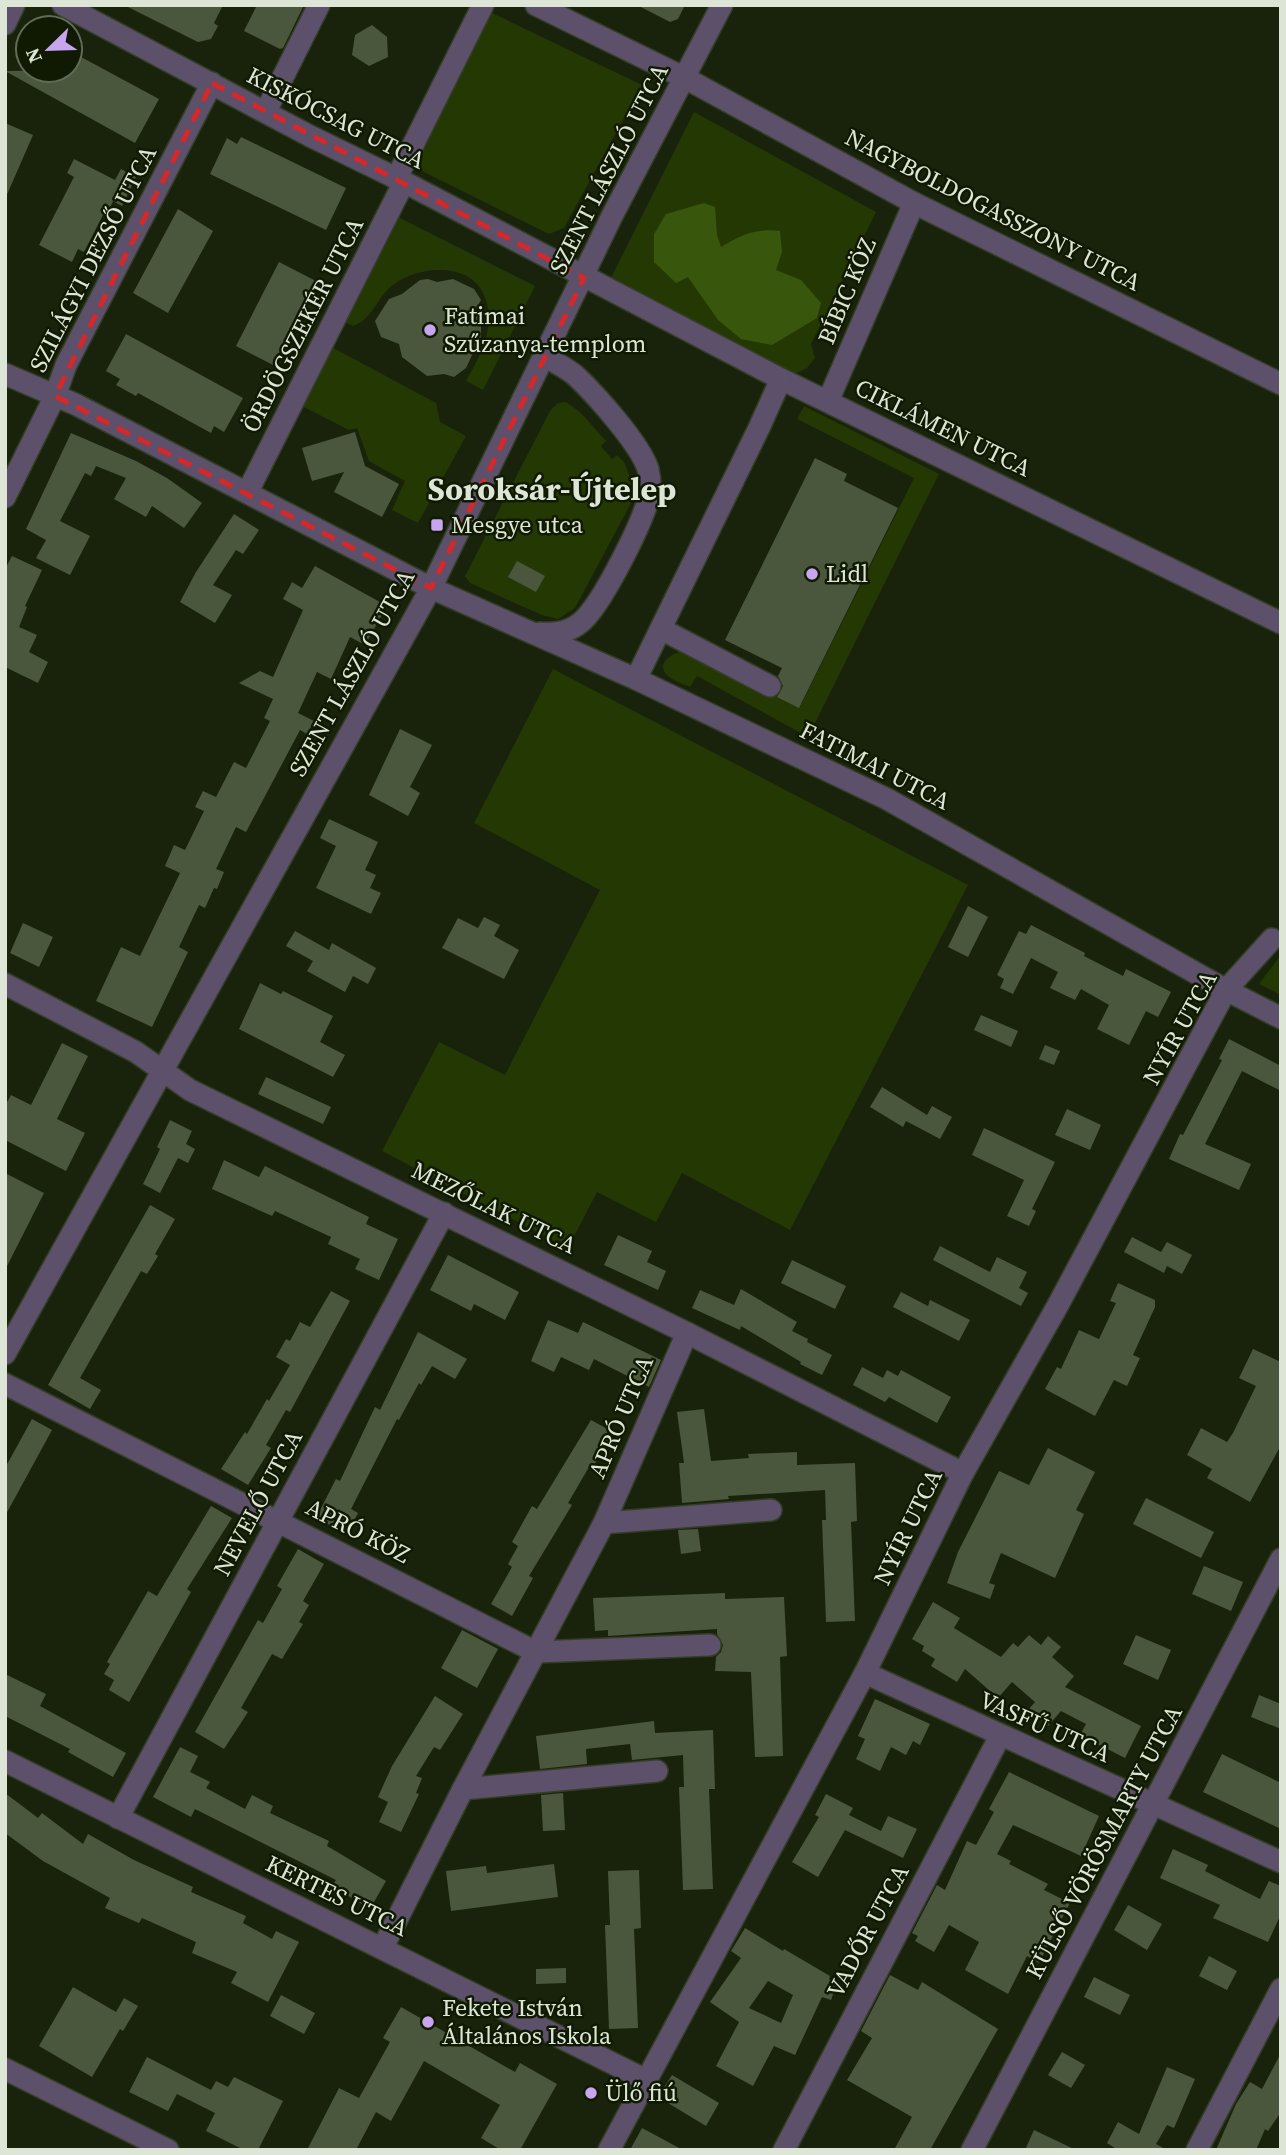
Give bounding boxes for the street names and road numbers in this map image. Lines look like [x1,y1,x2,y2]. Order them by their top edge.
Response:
street label: KISKÓCSAG UTCA [241,58,431,177]
street label: SZENT LÁSZLÓ UTCA [541,58,676,280]
street label: NAGYBOLDOGASSZONY UTCA [840,120,1147,299]
street label: SZILÁGYI DEZSŐ UTCA [21,140,164,378]
street label: ÖRDÖGSZEKÉR UTCA [234,212,371,438]
street label: BÍBIC KÖZ [809,233,884,349]
street label: CIKLÁMEN UTCA [850,371,1037,484]
street label: SZENT LÁSZLÓ UTCA [281,563,422,782]
street label: FATIMAI UTCA [794,714,956,818]
street label: NYÍR UTCA [1135,965,1224,1091]
street label: MEZŐLAK UTCA [406,1153,582,1262]
street label: APRÓ UTCA [580,1351,661,1483]
street label: NEVELŐ UTCA [205,1424,310,1582]
street label: NYÍR UTCA [865,1463,950,1590]
street label: APRÓ KÖZ [300,1490,416,1571]
street label: VASFŰ UTCA [974,1683,1116,1770]
street label: KÜLSŐ VÖRÖSMARTY UTCA [1017,1699,1190,1984]
street label: KERTES UTCA [260,1847,414,1944]
street label: VADŐR UTCA [819,1858,917,2003]

